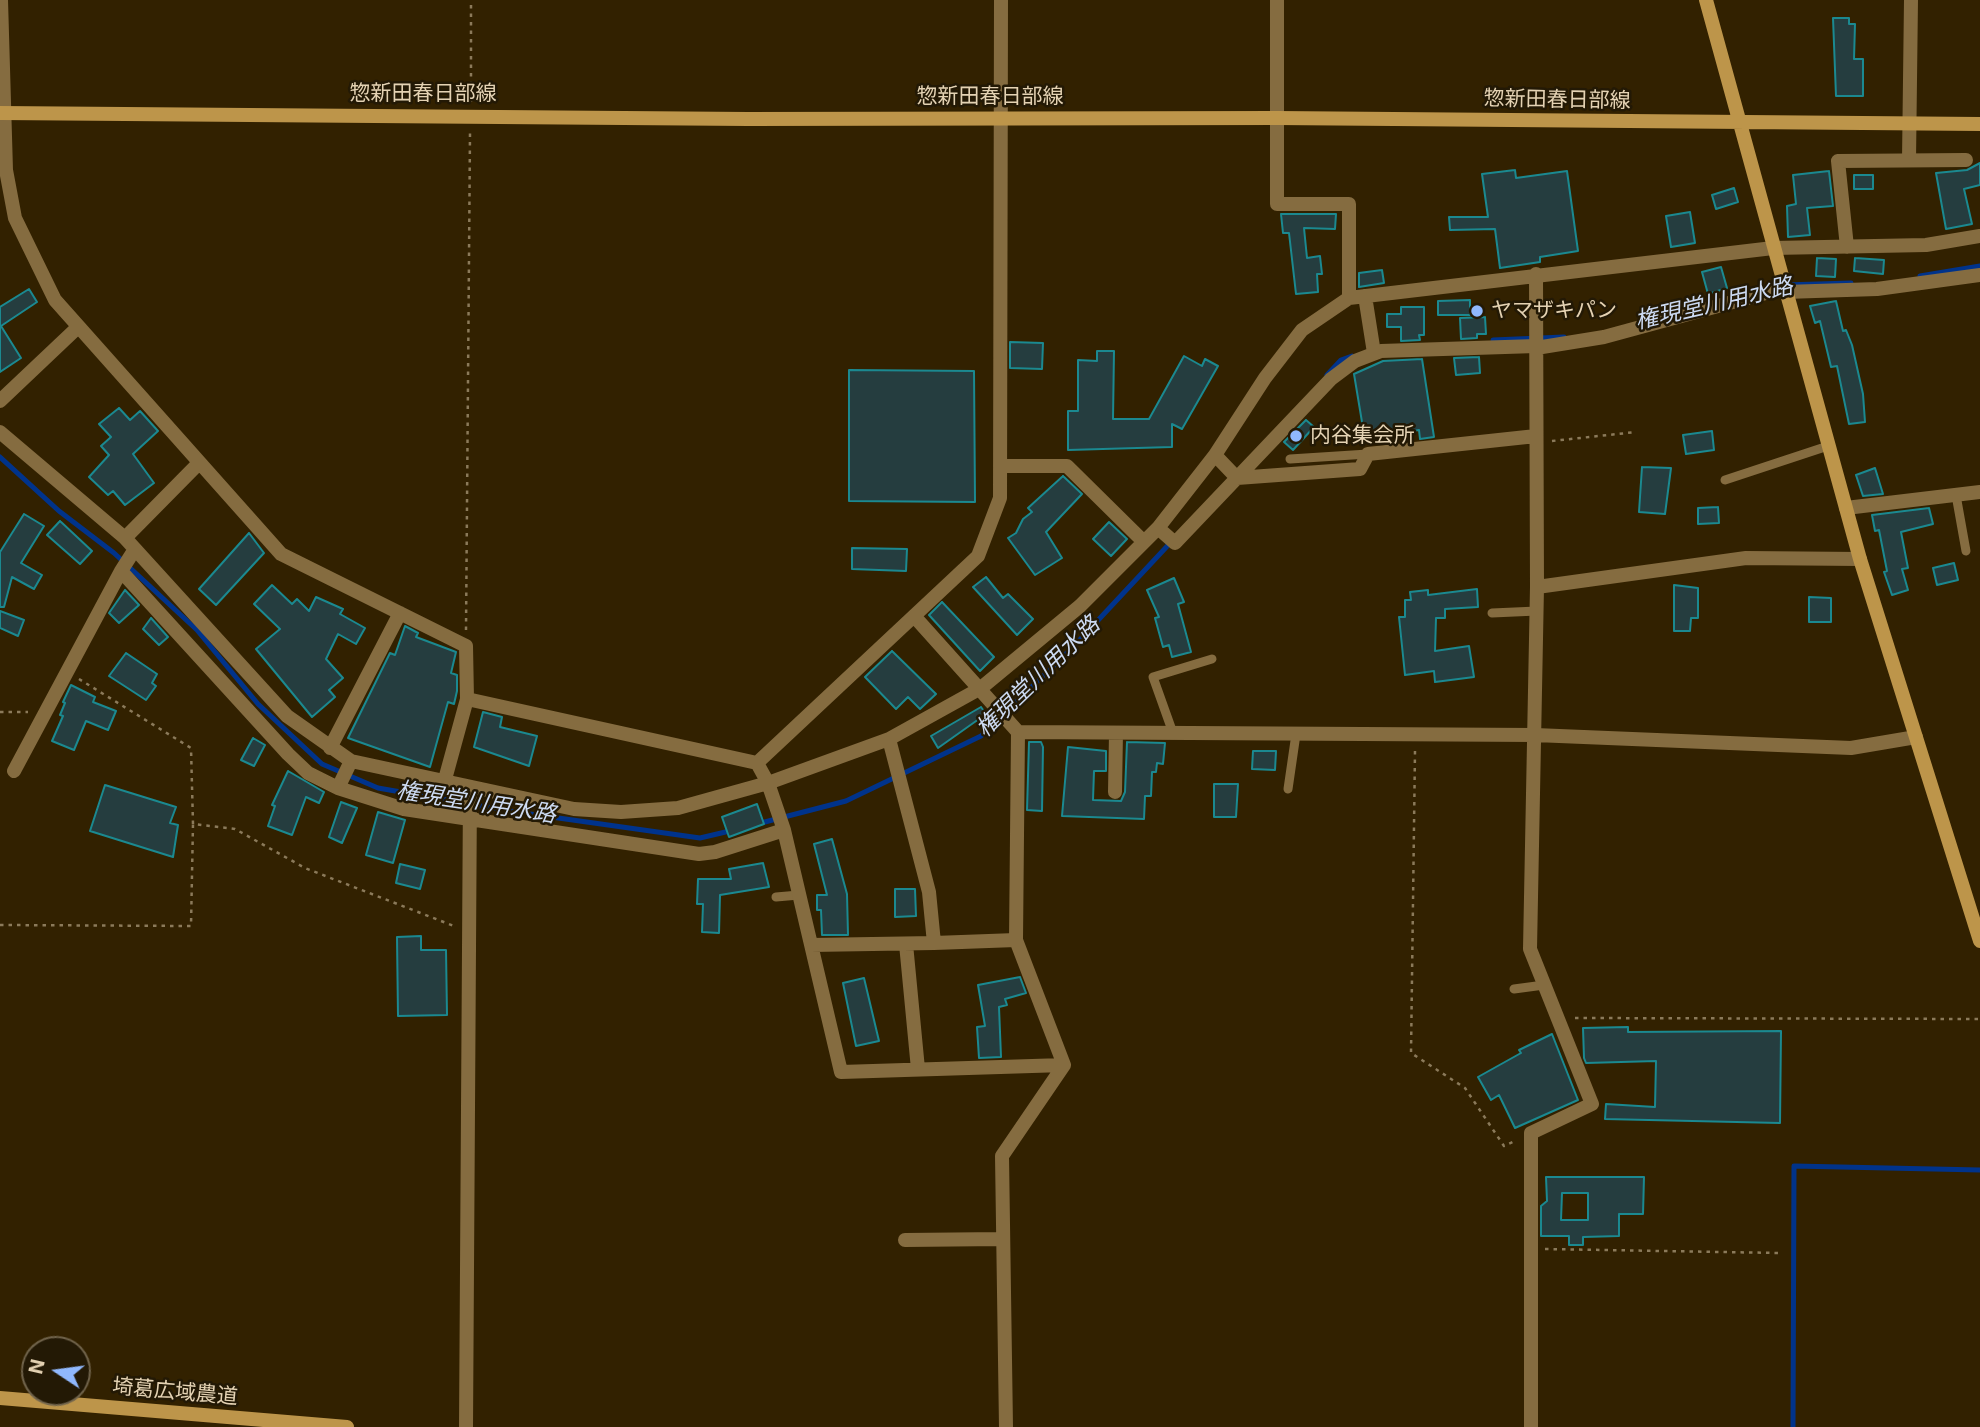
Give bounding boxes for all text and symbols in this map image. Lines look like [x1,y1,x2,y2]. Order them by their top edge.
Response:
street label: 惣新田春日部線 [350,81,496,107]
street label: 惣新田春日部線 [917,84,1063,110]
street label: 惣新田春日部線 [1483,86,1631,114]
water label: 権現堂川用水路 [1632,272,1796,336]
place label: ヤマザキパン [1491,298,1617,324]
marker: ヤマザキパン [1469,303,1485,319]
place label: 内谷集会所 [1310,423,1415,449]
marker: 内谷集会所 [1288,428,1304,444]
water label: 権現堂川用水路 [971,611,1105,743]
water label: 権現堂川用水路 [394,777,558,829]
north arrow [21,1336,91,1406]
text: N [24,1357,50,1376]
street label: 埼葛広域農道 [111,1374,239,1410]

